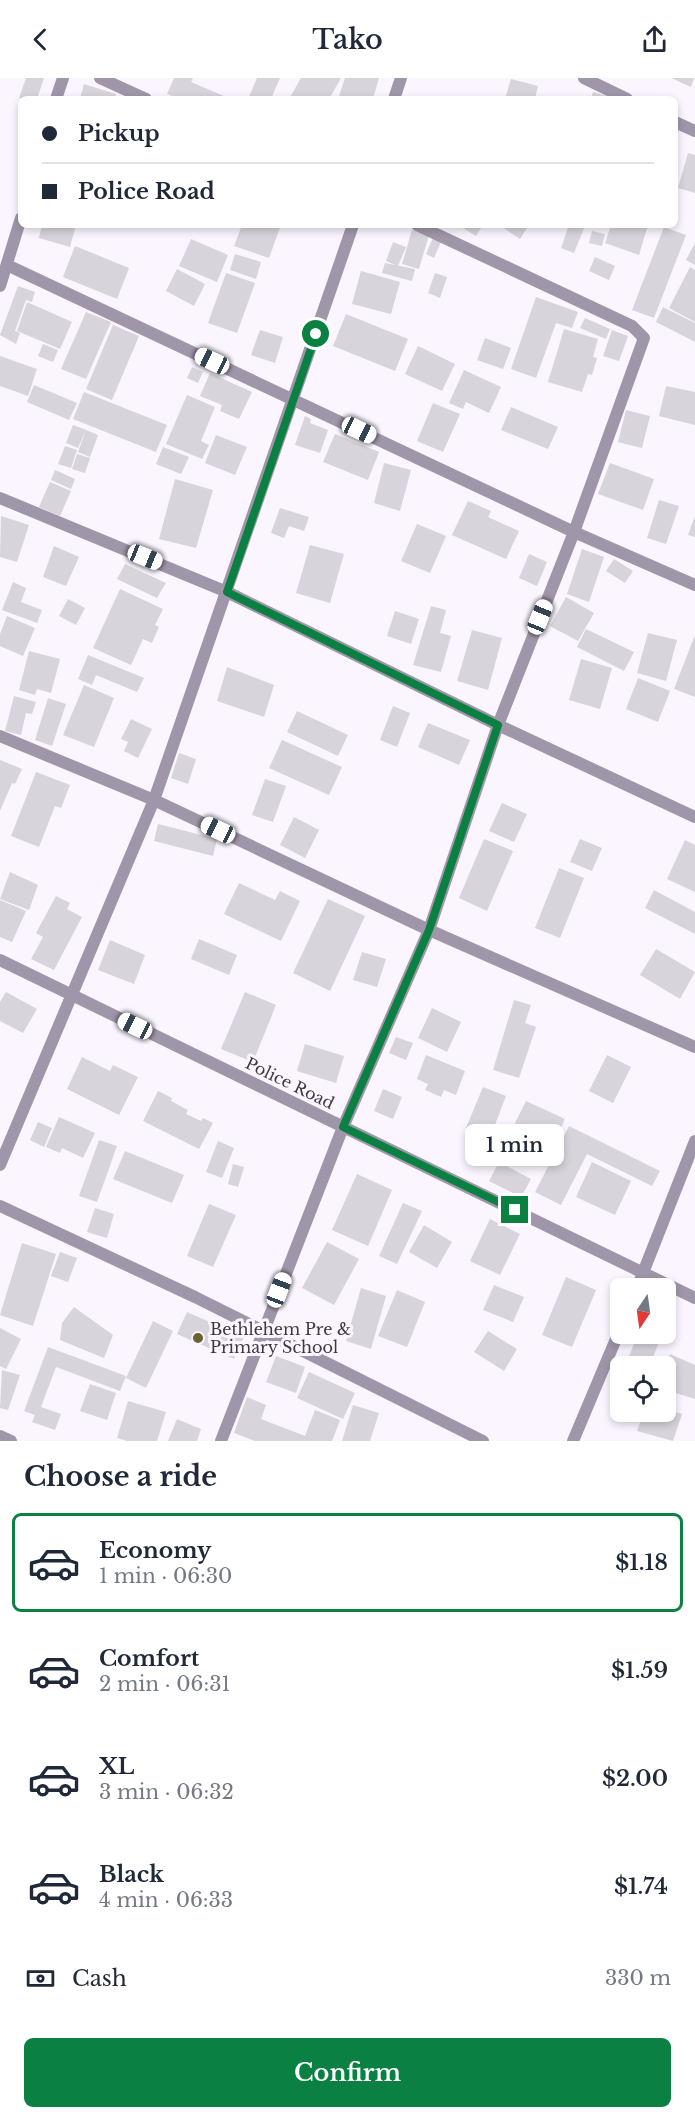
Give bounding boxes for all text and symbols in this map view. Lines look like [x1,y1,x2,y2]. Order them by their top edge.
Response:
icon: back [24,23,57,56]
text: Tako [312,23,383,56]
icon: share [638,23,671,56]
text: Pickup [78,120,160,147]
text: Police Road [78,178,215,205]
route start [302,320,329,347]
car [192,345,232,377]
car [339,414,379,446]
car [125,542,165,572]
car [525,597,555,637]
car [198,814,238,846]
car [115,1010,155,1042]
street label: Police Road [242,1053,338,1113]
callout: 1 min [466,1123,564,1165]
text: 1 min [486,1133,543,1157]
route end [501,1196,528,1223]
car [264,1270,294,1310]
north arrow [610,1278,676,1344]
map controls [610,1278,676,1422]
place label: Bethlehem Pre & Primary School [210,1319,351,1357]
marker: Bethlehem Pre & Primary School [191,1331,205,1345]
button: locate [610,1356,676,1422]
text: Choose a ride [24,1460,217,1493]
icon: car [27,1536,81,1590]
text: Economy [99,1537,211,1564]
text: $1.18 [615,1549,668,1576]
text: 1 min · 06:30 [99,1564,232,1588]
icon: car [27,1644,81,1698]
text: Comfort [99,1645,199,1672]
text: $1.59 [611,1657,668,1684]
text: 2 min · 06:31 [99,1672,230,1696]
icon: car [27,1752,81,1806]
text: XL [99,1753,134,1780]
text: $2.00 [602,1765,668,1792]
text: 3 min · 06:32 [99,1780,234,1804]
icon: car [27,1860,81,1914]
text: Black [99,1861,164,1888]
text: $1.74 [614,1873,668,1900]
text: 4 min · 06:33 [99,1888,233,1912]
icon: cash [24,1962,57,1995]
text: Cash [72,1965,127,1992]
text: 330 m [605,1966,671,1990]
button: Confirm [24,2038,671,2107]

